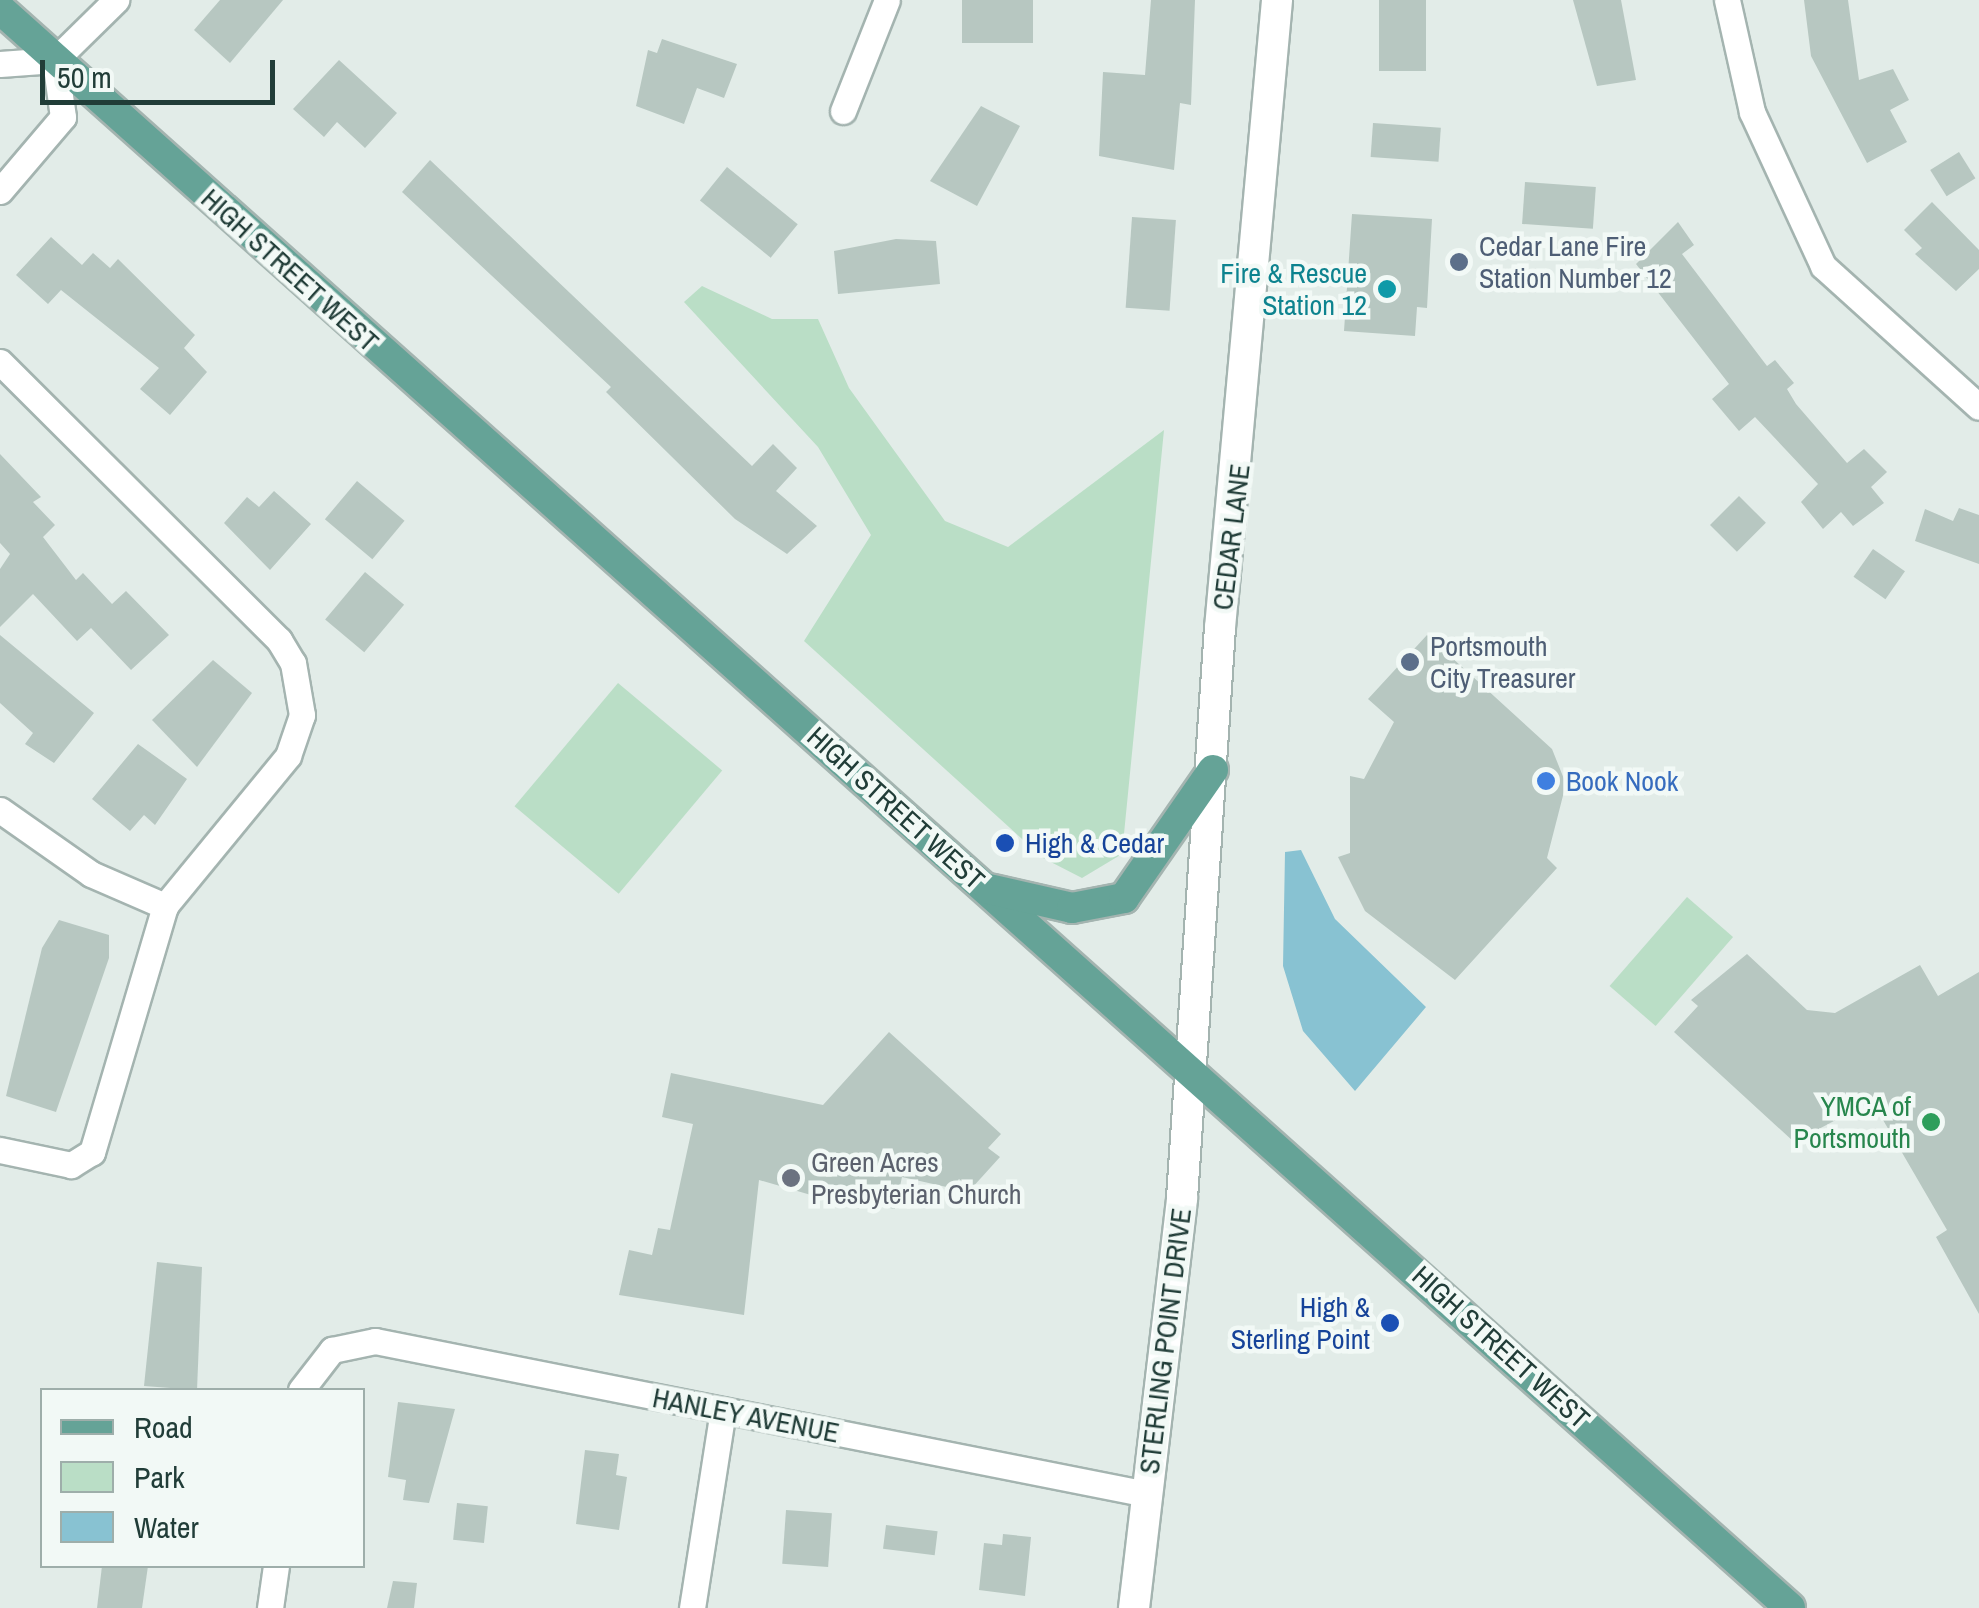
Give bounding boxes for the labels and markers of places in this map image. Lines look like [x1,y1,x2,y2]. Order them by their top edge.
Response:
place label: Cedar Lane Fire Station Number 12 [1479,229,1672,295]
marker: Cedar Lane Fire Station Number 12 [1448,251,1470,273]
place label: Fire & Rescue Station 12 [1220,256,1367,322]
marker: Fire & Rescue Station 12 [1376,278,1398,300]
place label: Portsmouth City Treasurer [1430,629,1576,695]
marker: Portsmouth City Treasurer [1399,651,1421,673]
place label: Book Nook [1566,764,1678,798]
marker: Book Nook [1535,770,1557,792]
place label: High & Cedar [1025,826,1164,860]
marker: High & Cedar [994,832,1016,854]
place label: YMCA of Portsmouth [1794,1089,1911,1155]
marker: YMCA of Portsmouth [1920,1111,1942,1133]
place label: Green Acres Presbyterian Church [811,1145,1022,1211]
marker: Green Acres Presbyterian Church [780,1167,802,1189]
place label: High & Sterling Point [1231,1290,1370,1356]
marker: High & Sterling Point [1379,1312,1401,1334]

